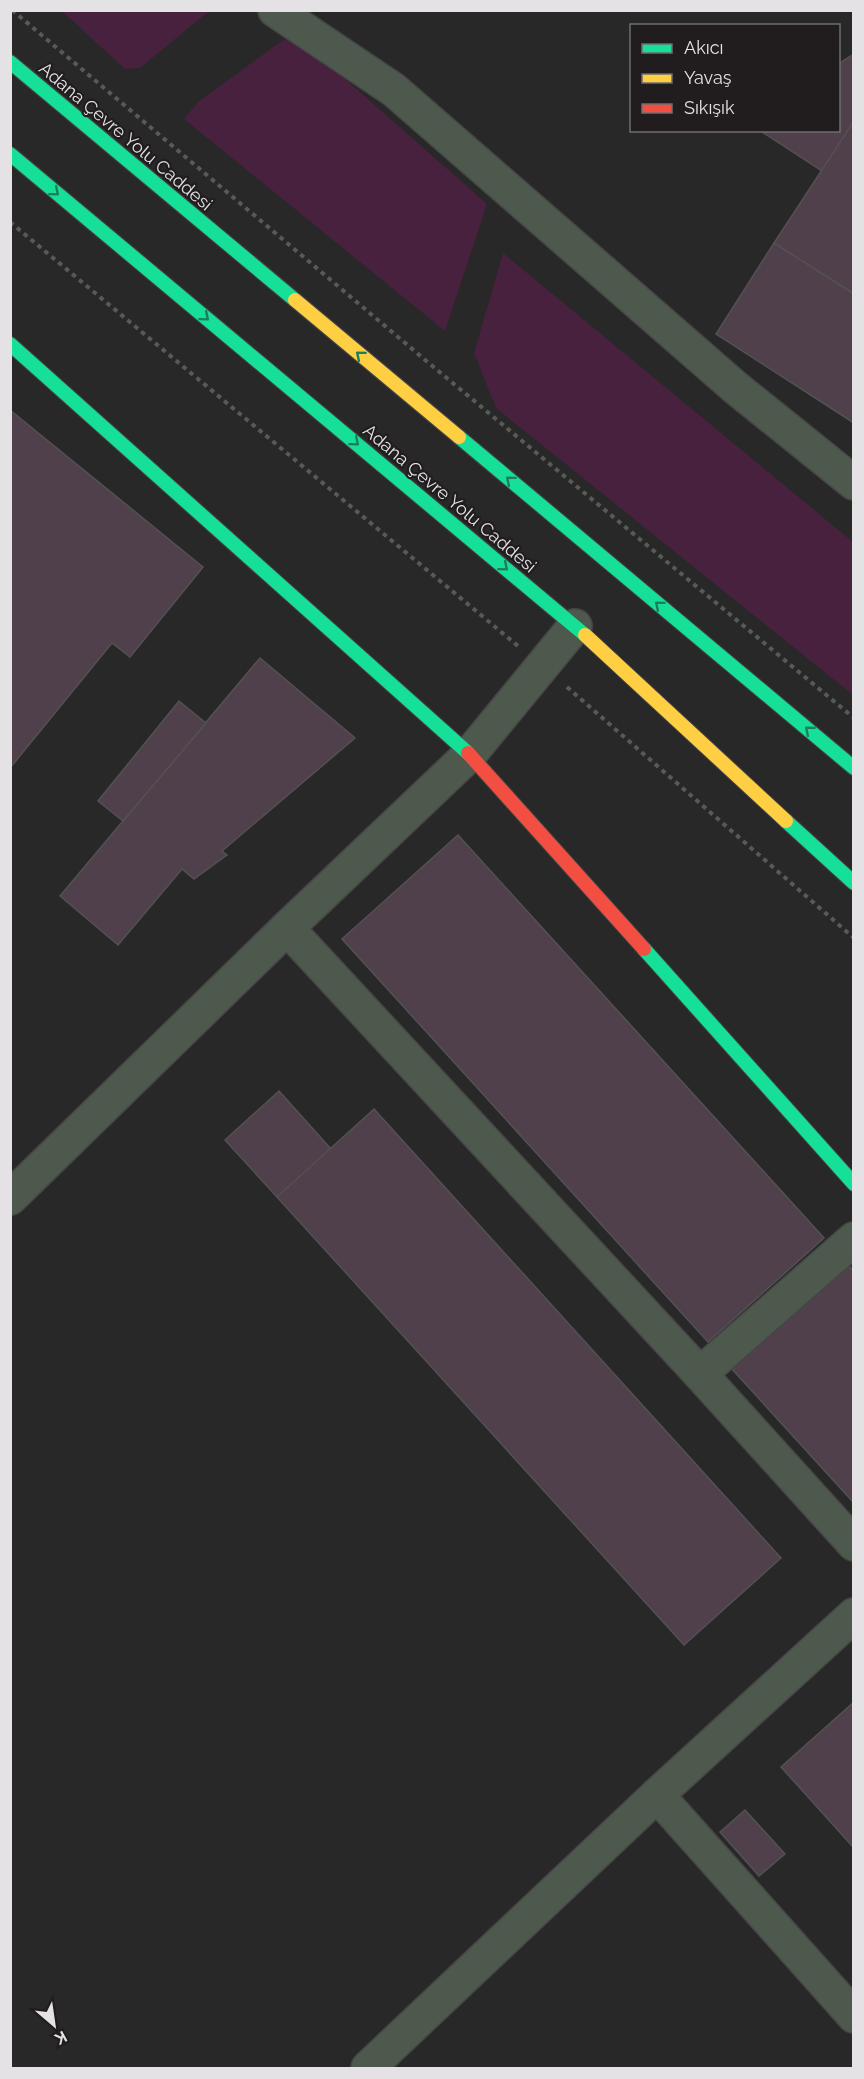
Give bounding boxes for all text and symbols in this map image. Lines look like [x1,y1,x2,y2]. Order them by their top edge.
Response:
legend [630,24,840,132]
text: Akıcı [684,37,723,58]
street label: Adana Çevre Yolu Caddesi [35,57,217,215]
text: Yavaş [684,67,732,88]
text: Sıkışık [684,97,735,118]
one-way arrow [48,185,59,196]
one-way arrow [198,310,209,321]
one-way arrow [356,351,367,362]
street label: Adana Çevre Yolu Caddesi [359,419,541,577]
one-way arrow [348,435,359,446]
one-way arrow [506,476,517,487]
one-way arrow [497,560,508,571]
one-way arrow [655,602,666,613]
one-way arrow [805,727,816,738]
north arrow [24,1995,84,2055]
text: K [51,2027,70,2049]

